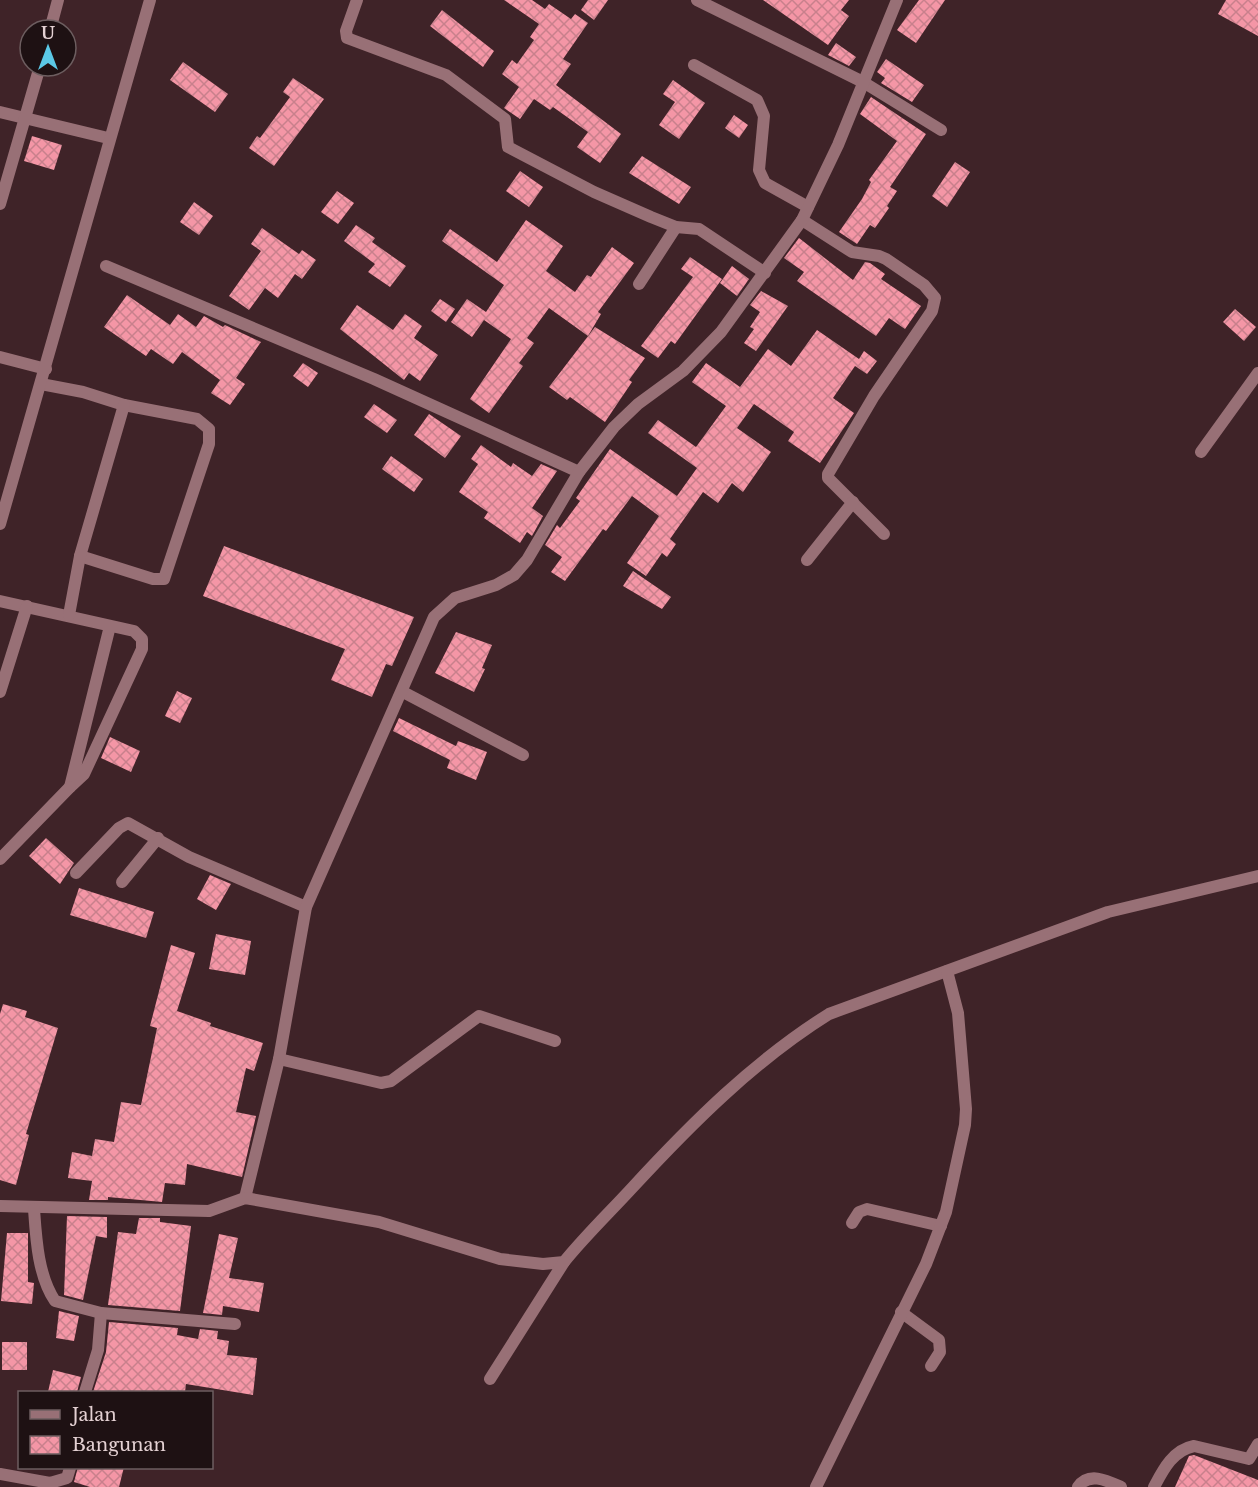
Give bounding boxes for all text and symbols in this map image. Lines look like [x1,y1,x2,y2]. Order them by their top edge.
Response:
north arrow [18,18,78,78]
text: U [41,23,55,43]
legend [18,1391,213,1469]
text: Jalan [70,1404,117,1426]
text: Bangunan [72,1434,166,1456]

